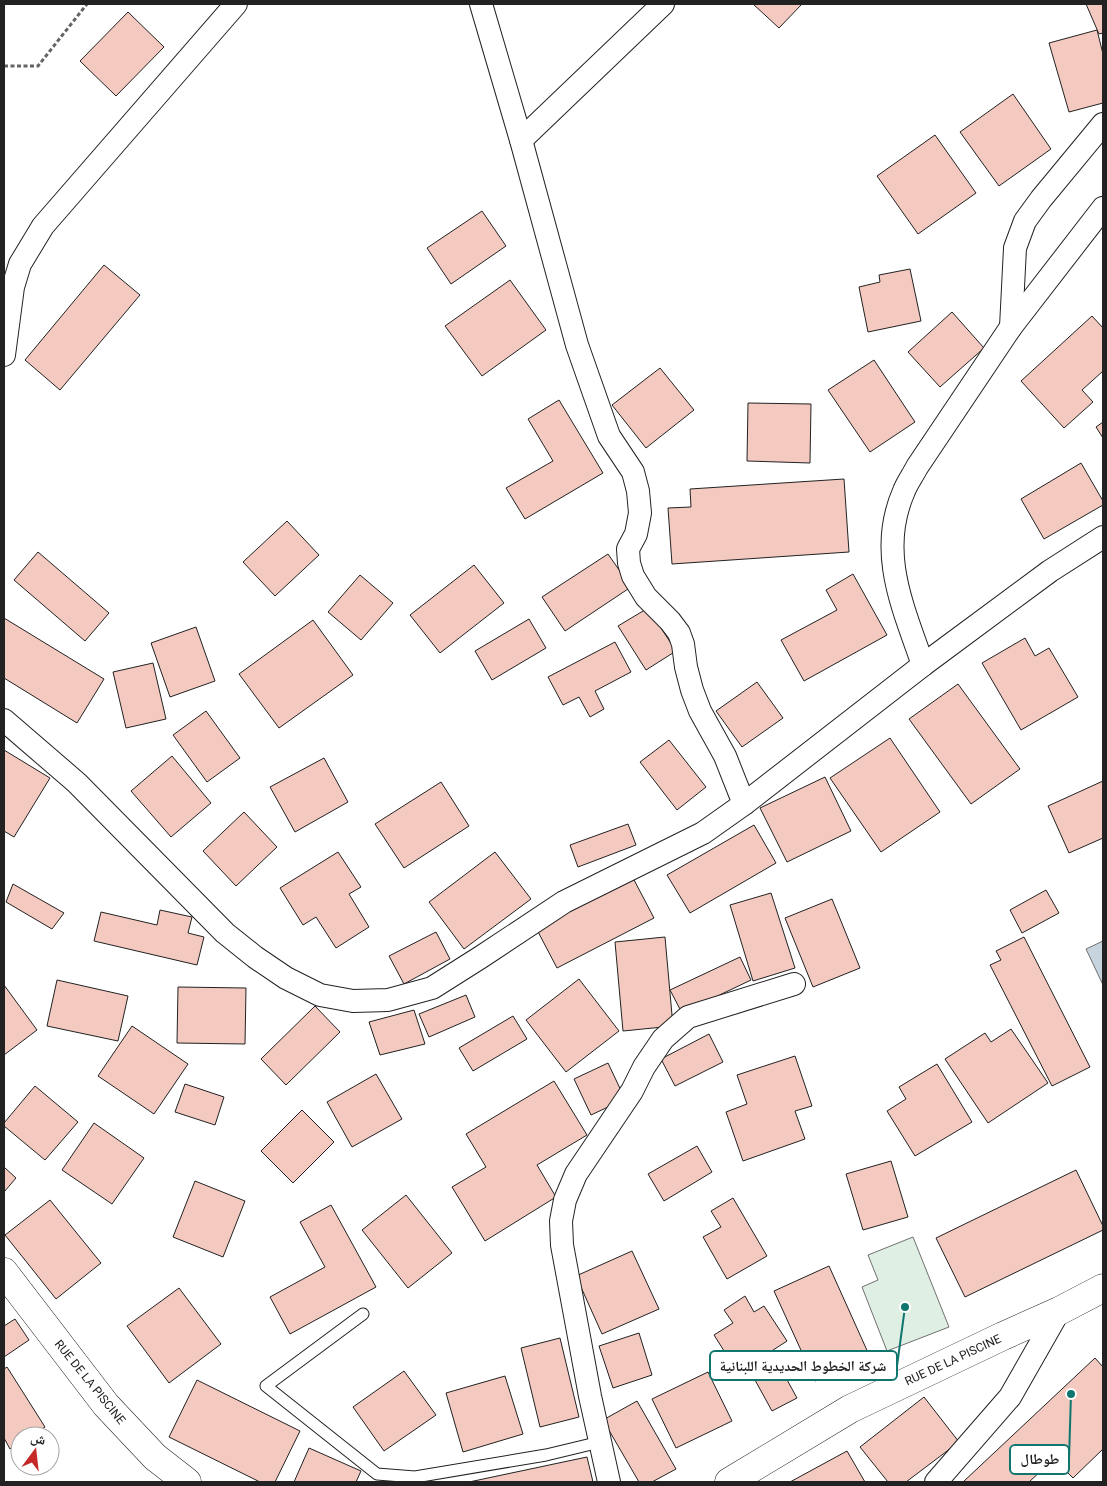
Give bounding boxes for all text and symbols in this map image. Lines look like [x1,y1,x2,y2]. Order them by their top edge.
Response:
street label: RUE DE LA PISCINE [903,1332,1003,1388]
street label: RUE DE LA PISCINE [52,1337,128,1427]
callout: شركة الخطوط الحديدية اللبنانية [710,1351,897,1380]
text: شركة الخطوط الحديدية اللبنانية [720,1358,886,1375]
north arrow [10,1426,60,1476]
text: ش [29,1429,48,1449]
callout: طوطال [1010,1445,1069,1474]
text: طوطال [1021,1451,1059,1467]

